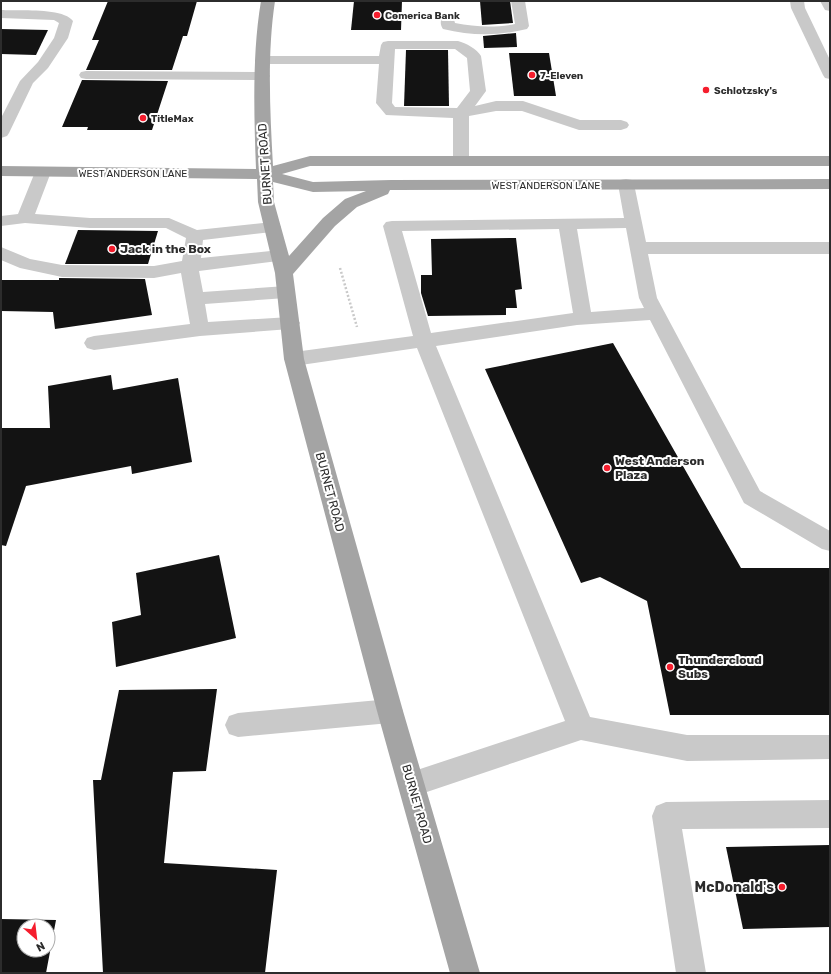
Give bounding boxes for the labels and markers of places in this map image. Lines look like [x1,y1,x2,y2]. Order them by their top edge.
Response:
marker: Comerica Bank [372,10,382,20]
place label: Comerica Bank [385,10,460,22]
marker: 7-Eleven [527,70,537,80]
place label: 7-Eleven [540,70,583,82]
marker: Schlotzsky's [701,85,711,95]
place label: Schlotzsky's [714,85,778,97]
marker: TitleMax [138,113,148,123]
place label: TitleMax [151,113,194,125]
place label: Jack in the Box [120,242,211,256]
marker: Jack in the Box [107,244,117,254]
place label: West Anderson Plaza [615,454,705,482]
marker: West Anderson Plaza [602,463,612,473]
place label: Thundercloud Subs [678,653,762,681]
marker: Thundercloud Subs [665,662,675,672]
place label: McDonald's [695,879,774,896]
marker: McDonald's [777,882,787,892]

